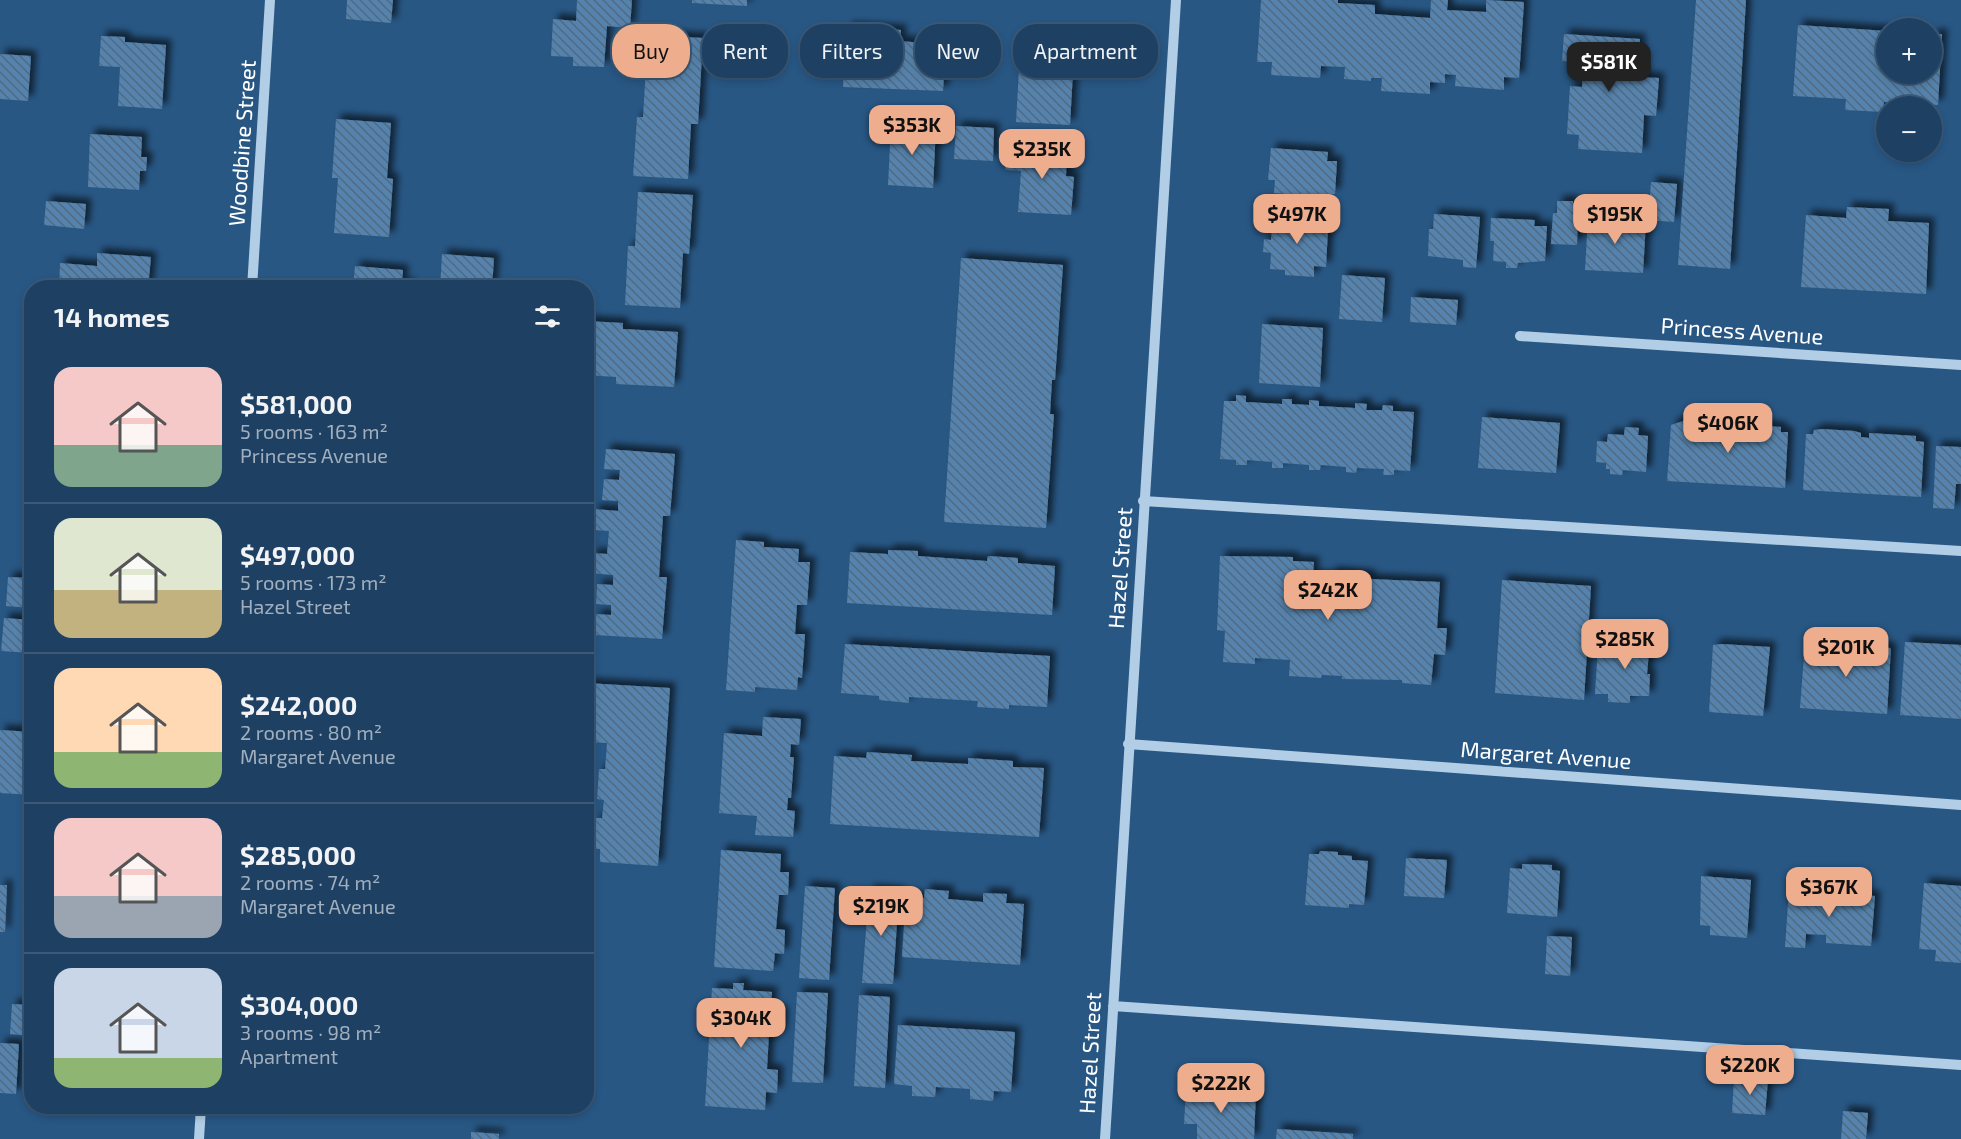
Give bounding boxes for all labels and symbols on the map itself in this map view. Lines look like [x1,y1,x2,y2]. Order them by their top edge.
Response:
pin: $581K [1567,42,1651,93]
street label: Woodbine Street [222,59,260,227]
pin: $353K [870,105,954,156]
pin: $235K [1000,129,1084,180]
pin: $497K [1255,194,1339,245]
pin: $195K [1573,194,1657,245]
street label: Princess Avenue [1660,311,1824,349]
pin: $406K [1686,403,1770,454]
street label: Hazel Street [1102,506,1136,630]
pin: $242K [1286,570,1370,621]
pin: $285K [1583,619,1667,670]
pin: $201K [1804,627,1888,678]
street label: Margaret Avenue [1460,735,1632,773]
pin: $367K [1787,867,1871,918]
pin: $219K [839,886,923,937]
street label: Hazel Street [1073,991,1105,1114]
pin: $304K [699,998,783,1049]
pin: $220K [1708,1045,1792,1096]
pin: $222K [1179,1063,1263,1114]

